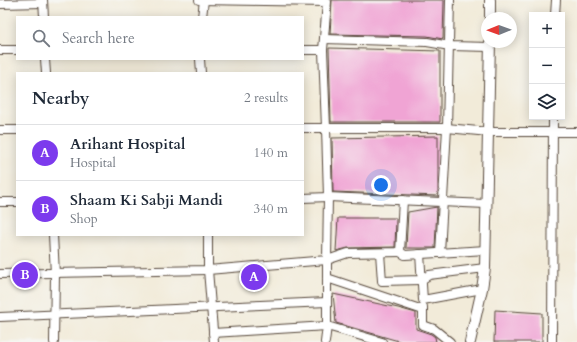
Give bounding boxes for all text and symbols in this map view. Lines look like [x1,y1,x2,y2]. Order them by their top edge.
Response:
north arrow [481,12,517,48]
map controls [529,12,565,120]
button: + [529,12,565,48]
search box [16,16,304,60]
icon: search [30,27,52,49]
text: Search here [62,28,135,48]
button: − [529,48,565,84]
button: layers [529,84,565,120]
text: Nearby [32,87,89,110]
text: 2 results [244,89,288,107]
text: Arihant Hospital [70,134,185,154]
text: A [40,144,50,162]
text: 140 m [254,144,288,162]
text: Hospital [70,154,116,172]
your location [371,175,391,195]
text: Shaam Ki Sabji Mandi [70,190,223,210]
text: B [40,200,50,218]
text: 340 m [254,200,288,218]
text: Shop [70,210,98,228]
pin: B [12,260,38,290]
pin: A [241,262,267,292]

